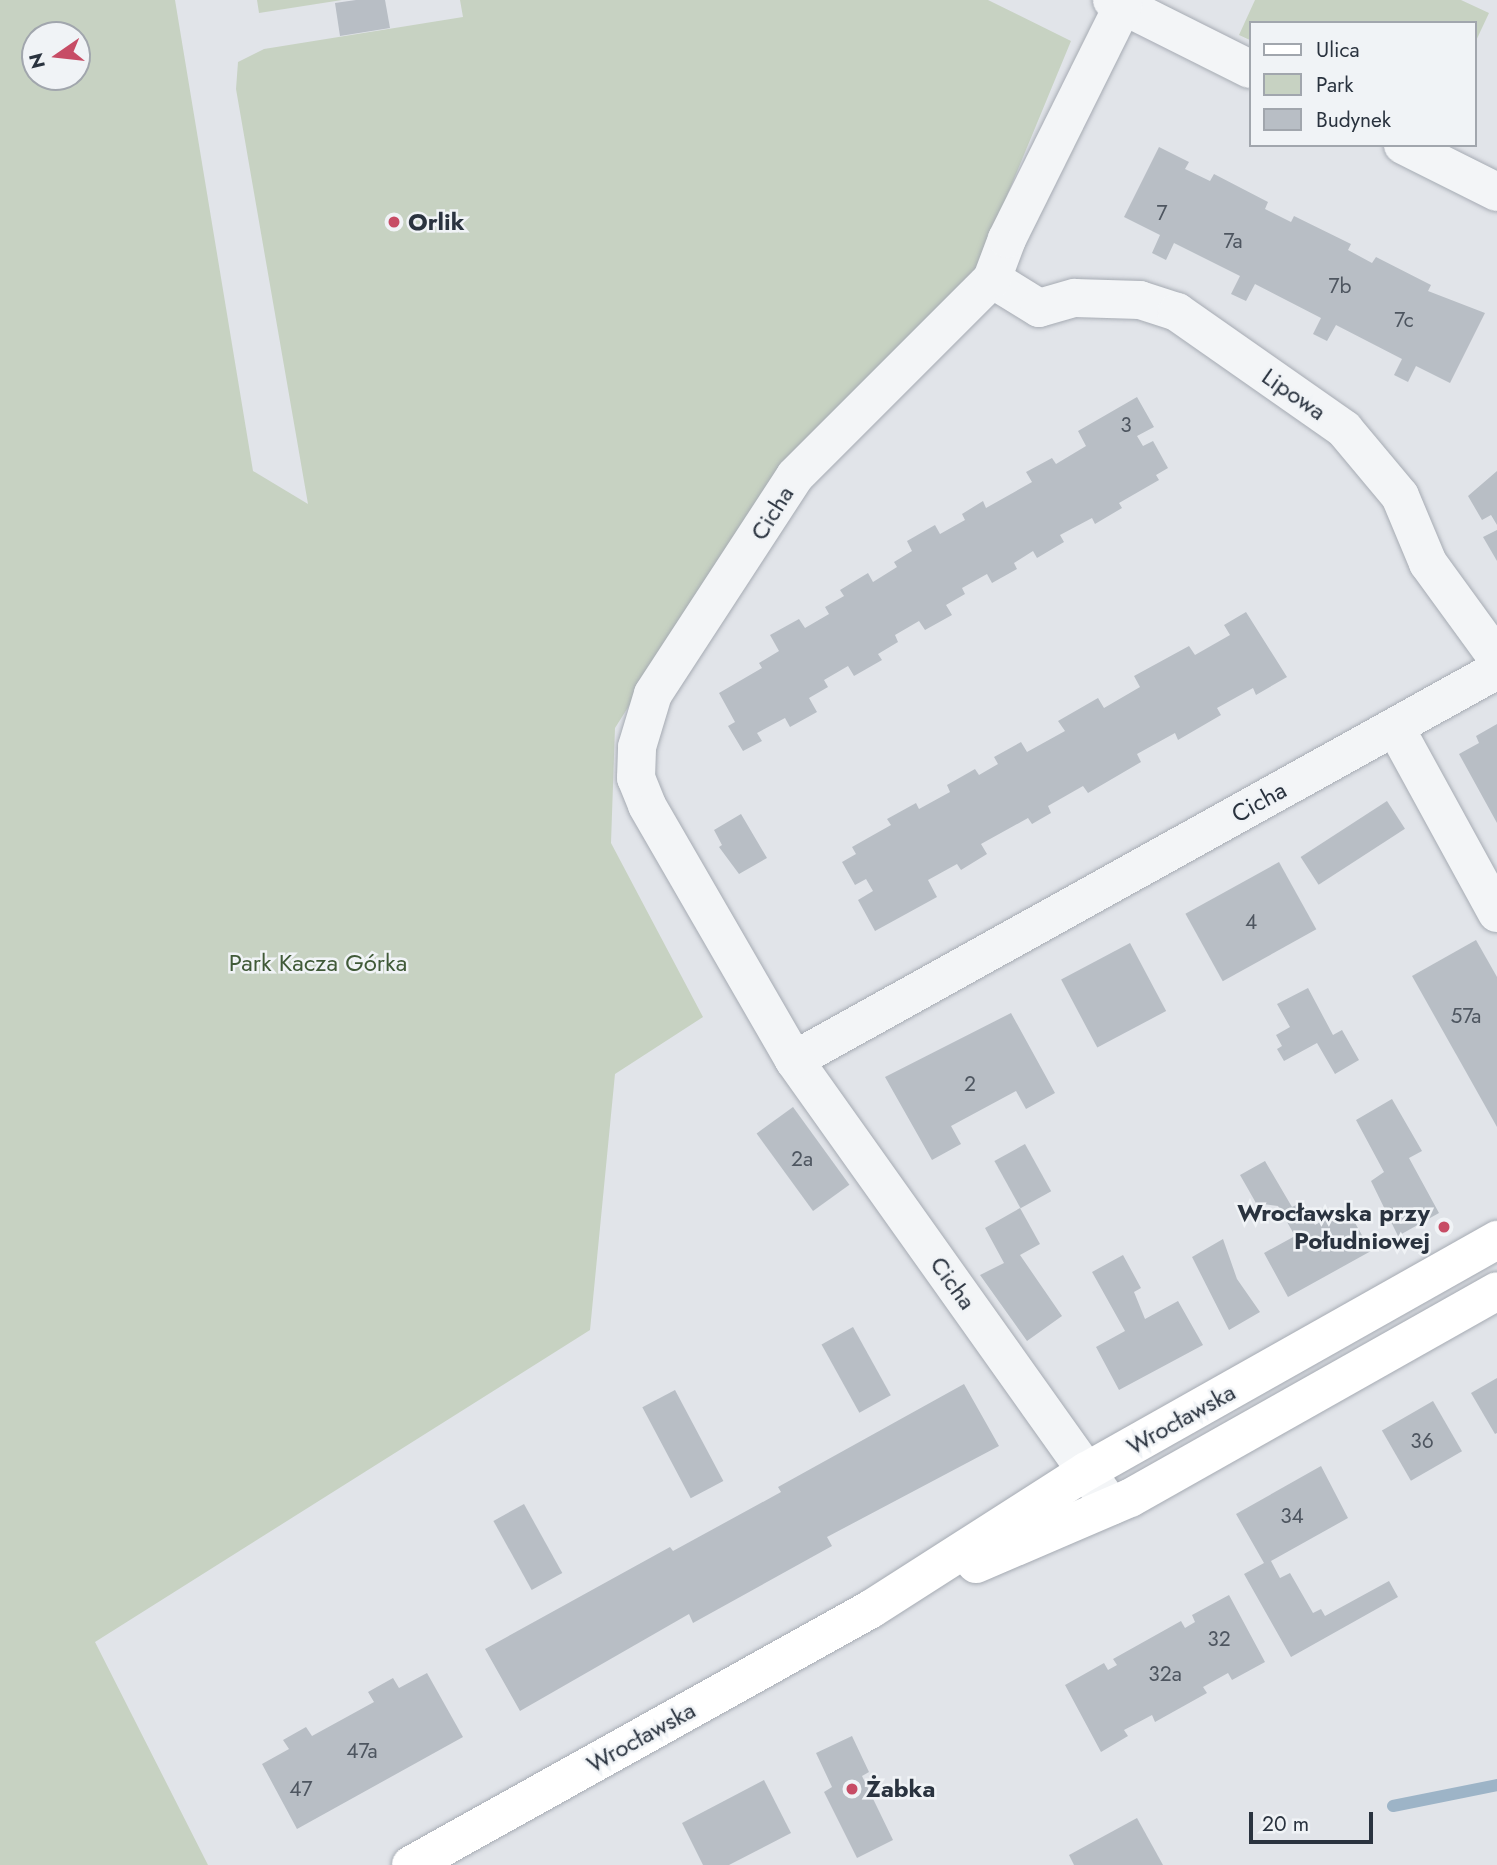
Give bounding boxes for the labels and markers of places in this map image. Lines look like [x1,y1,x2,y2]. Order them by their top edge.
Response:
place label: Orlik [408,208,465,236]
marker: Orlik [386,214,402,230]
place label: Wrocławska przy Południowej [1237,1199,1430,1255]
marker: Wrocławska przy Południowej [1436,1219,1452,1235]
place label: Żabka [866,1775,935,1803]
marker: Żabka [844,1781,860,1797]

